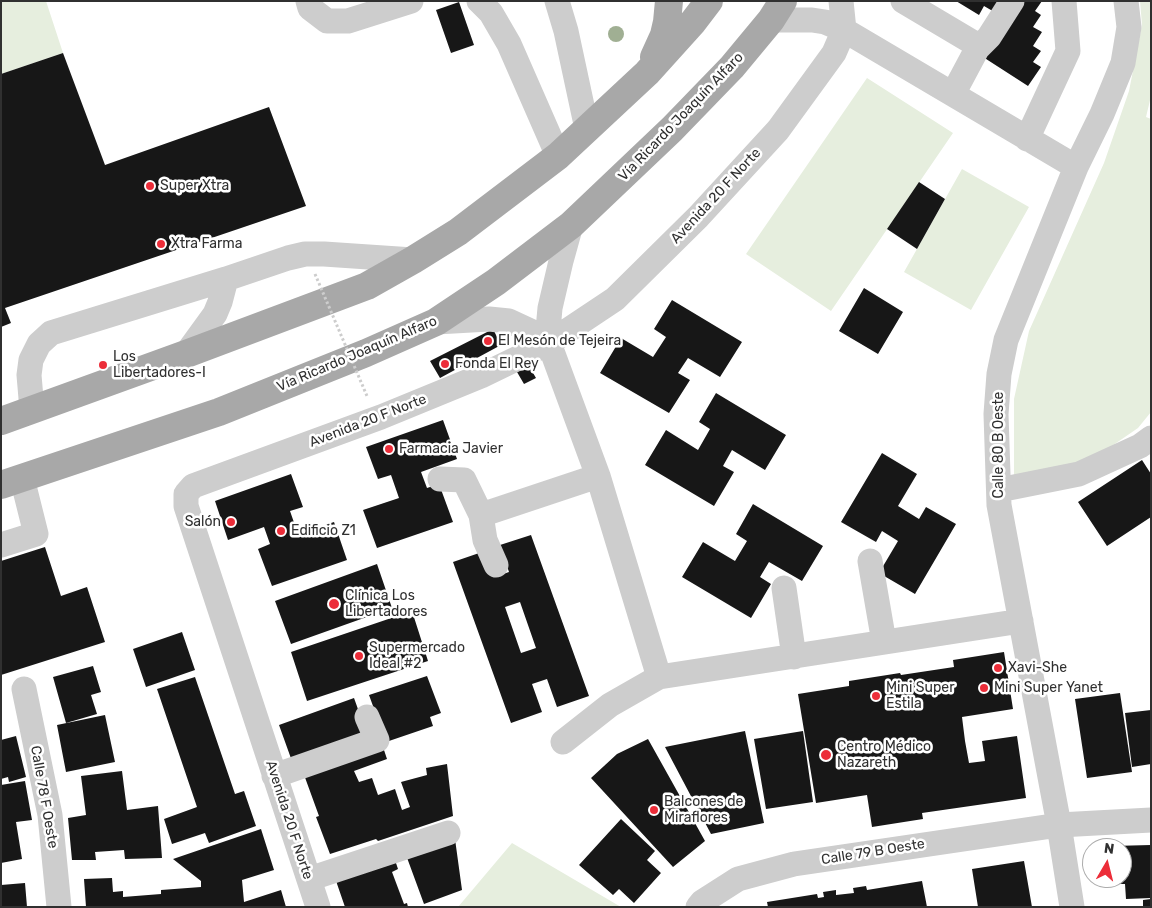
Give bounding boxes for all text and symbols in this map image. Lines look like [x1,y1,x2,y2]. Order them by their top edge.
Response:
street label: Vía Ricardo Joaquín Alfaro [615,49,747,185]
street label: Avenida 20 F Norte [668,145,764,247]
place label: Super Xtra [160,178,229,194]
marker: Super Xtra [144,180,156,192]
place label: Xtra Farma [171,236,242,252]
marker: Xtra Farma [155,238,167,250]
street label: Vía Ricardo Joaquín Alfaro [274,313,440,395]
place label: El Mesón de Tejeira [498,333,621,349]
marker: El Mesón de Tejeira [482,335,494,347]
place label: Los Libertadores-I [113,349,206,382]
place label: Fonda El Rey [455,356,539,372]
marker: Fonda El Rey [439,358,451,370]
marker: Los Libertadores-I [97,359,109,371]
street label: Avenida 20 F Norte [307,391,429,451]
street label: Calle 80 B Oeste [991,392,1007,498]
place label: Farmacia Javier [399,441,503,457]
marker: Farmacia Javier [383,443,395,455]
place label: Salón [185,514,221,530]
marker: Salón [225,516,237,528]
place label: Edificio Z1 [291,523,356,539]
marker: Edificio Z1 [275,525,287,537]
place label: Clínica Los Libertadores [345,588,427,620]
marker: Clínica Los Libertadores [327,597,341,611]
place label: Supermercado Ideal #2 [369,640,465,672]
marker: Supermercado Ideal #2 [353,650,365,662]
place label: Xavi-She [1008,660,1067,676]
marker: Xavi-She [992,662,1004,674]
place label: Mini Super Estila [886,680,954,712]
place label: Mini Super Yanet [994,680,1103,696]
marker: Mini Super Yanet [978,682,990,694]
marker: Mini Super Estila [870,690,882,702]
place label: Centro Médico Nazareth [837,739,931,772]
street label: Calle 78 F Oeste [27,744,61,850]
marker: Centro Médico Nazareth [819,748,833,762]
street label: Avenida 20 F Norte [262,758,316,882]
place label: Balcones de Miraflores [664,794,743,826]
marker: Balcones de Miraflores [648,804,660,816]
street label: Calle 79 B Oeste [820,836,926,868]
north arrow [1082,838,1132,888]
text: N [1103,840,1115,858]

